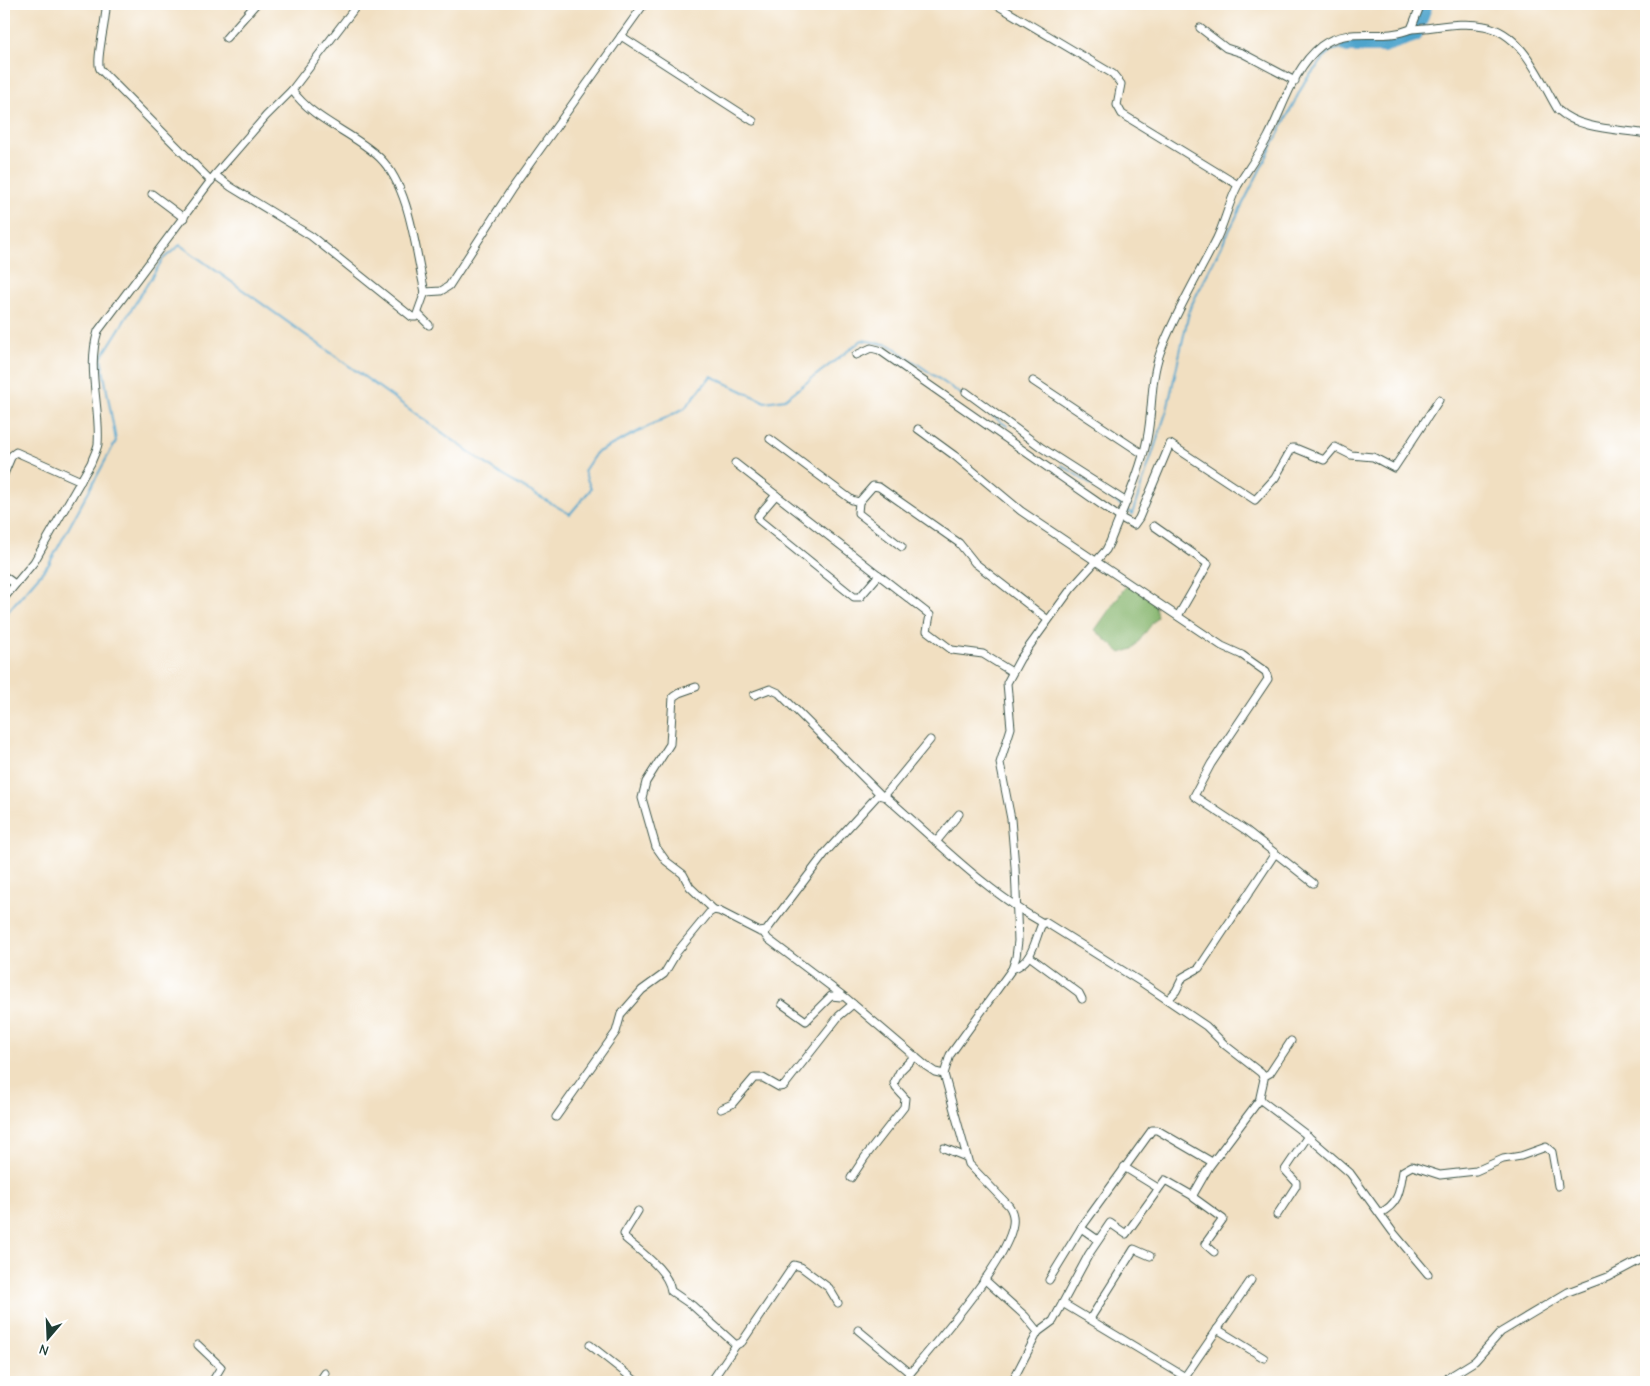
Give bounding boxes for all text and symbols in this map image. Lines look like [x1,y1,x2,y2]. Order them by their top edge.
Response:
north arrow [22,1314,72,1364]
text: N [37,1340,51,1359]

